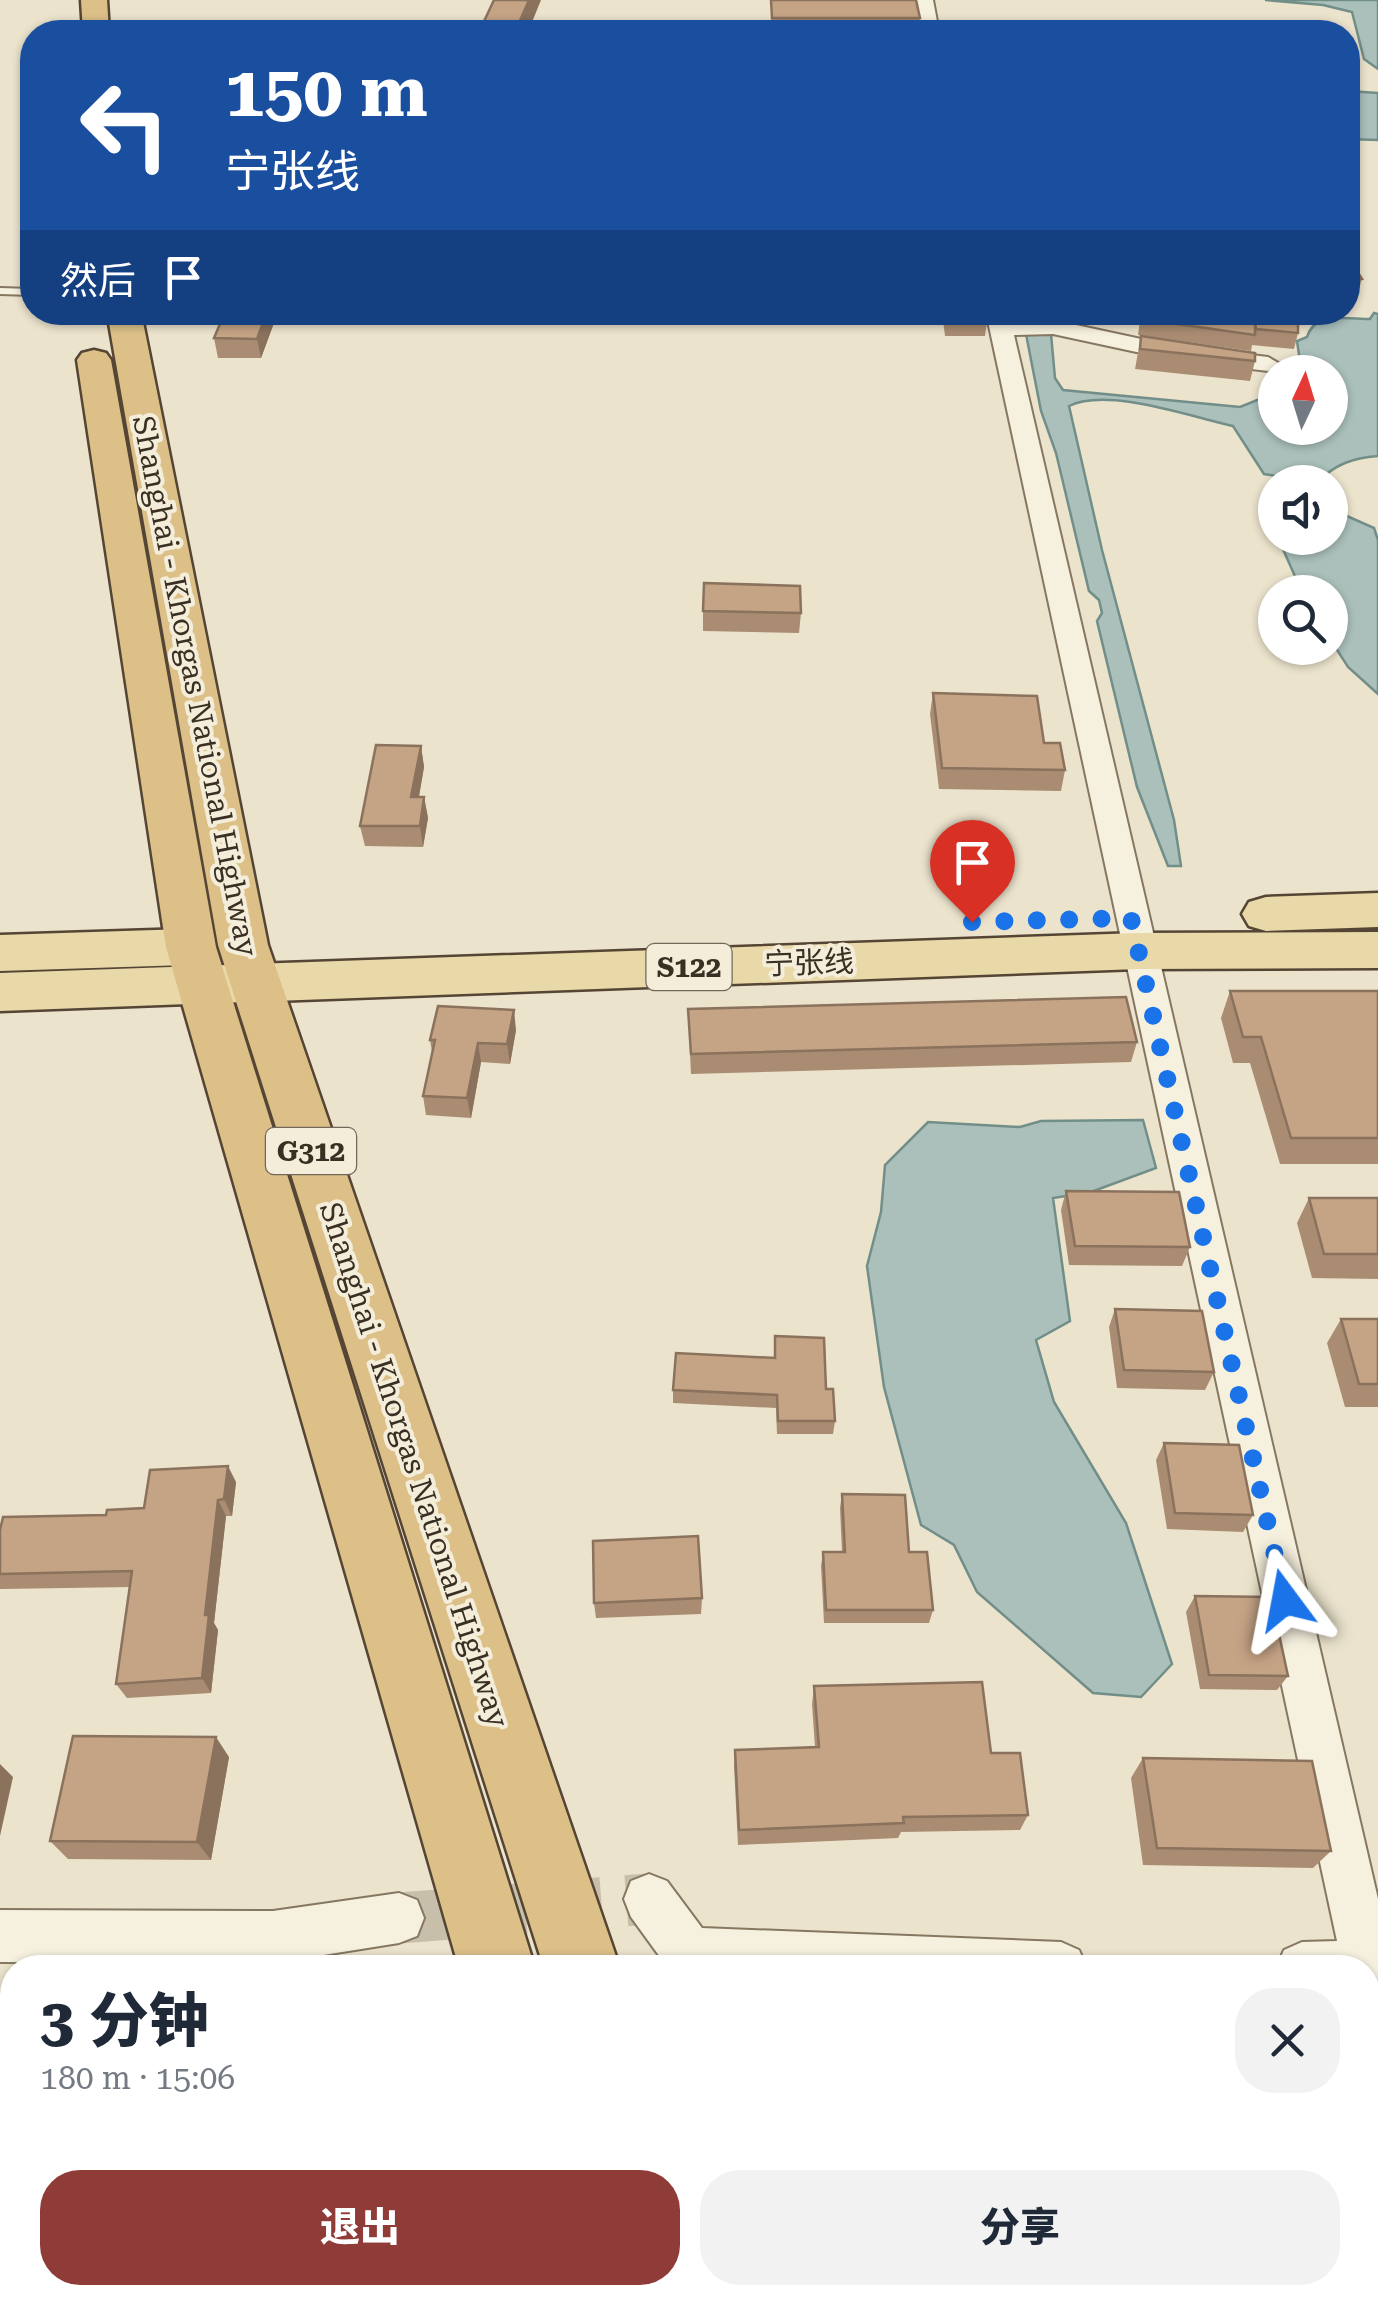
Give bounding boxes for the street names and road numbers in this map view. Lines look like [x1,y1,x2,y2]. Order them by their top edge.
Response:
street label: Shanghai - Khorgas National Highway [126,413,265,959]
street label: 宁张线 [763,943,855,982]
road number: S122 [646,944,732,990]
road number: G312 [266,1128,356,1174]
street label: Shanghai - Khorgas National Highway [313,1198,516,1732]

